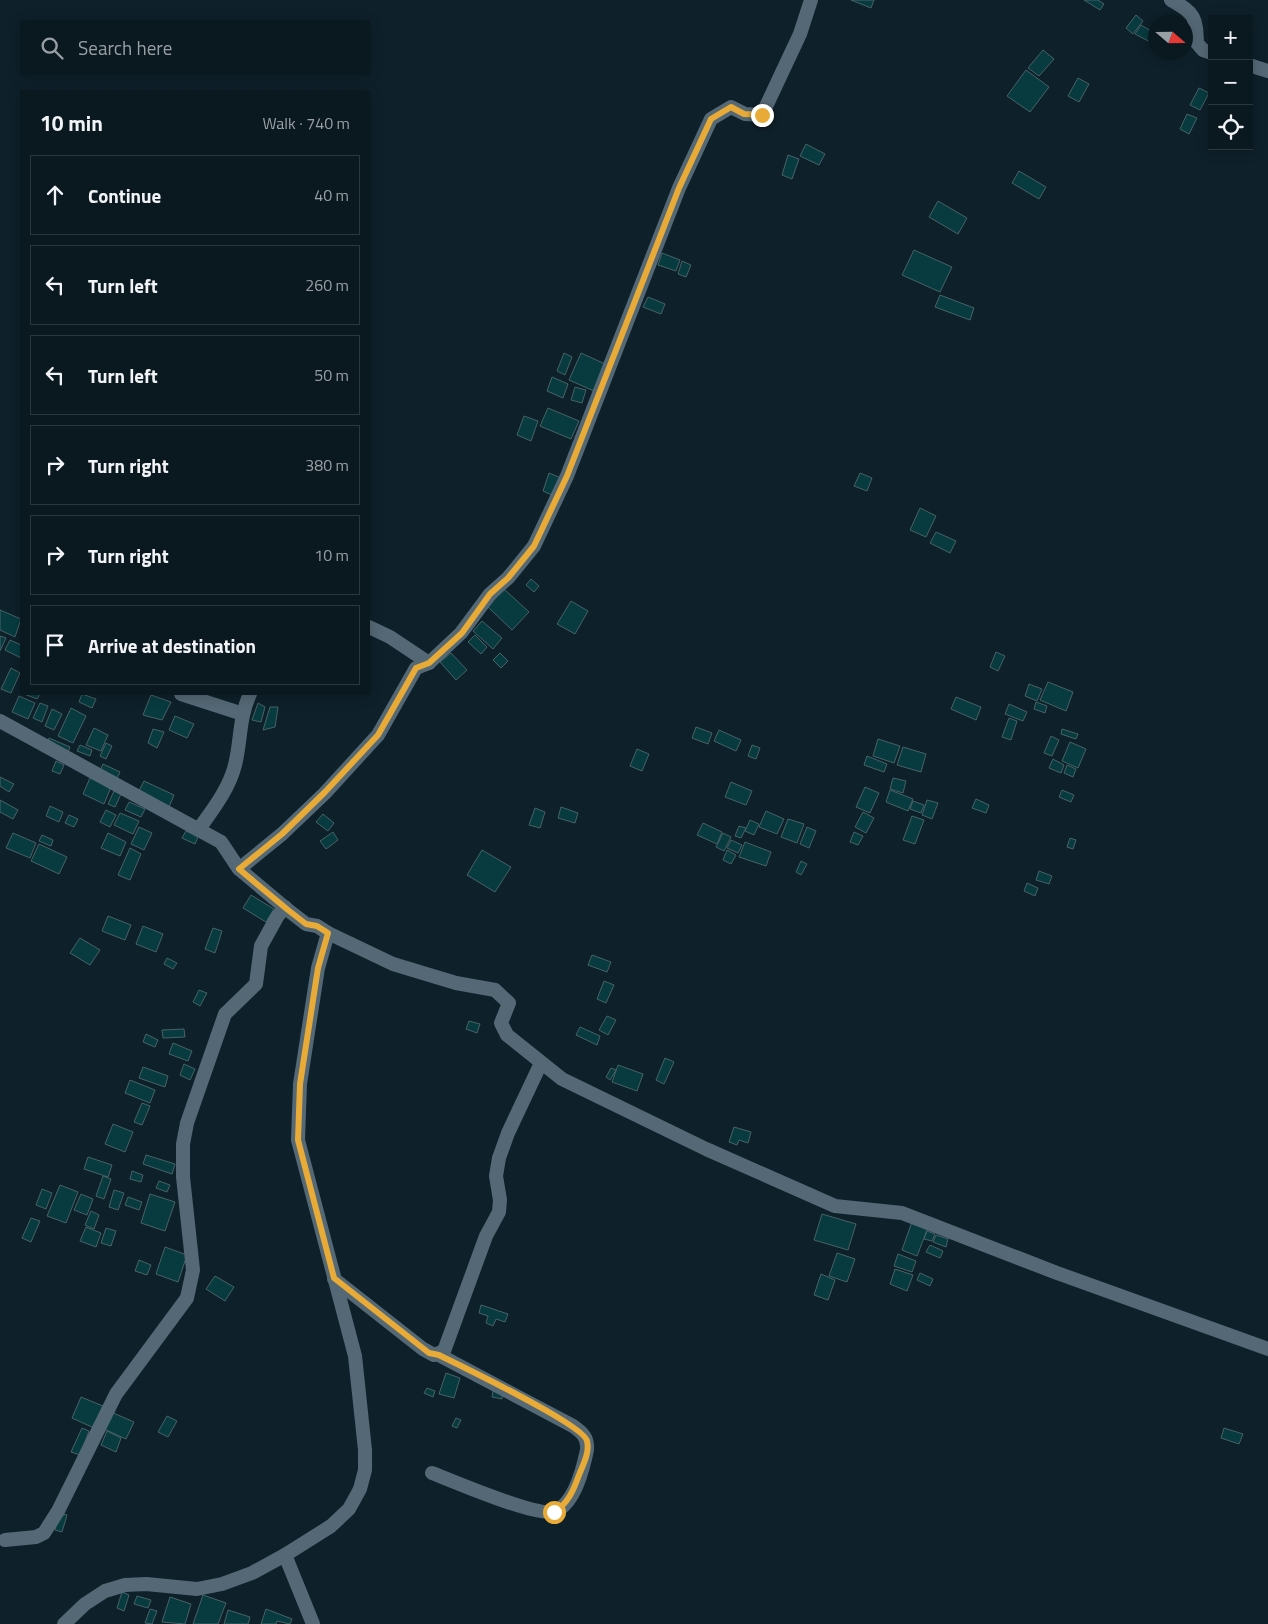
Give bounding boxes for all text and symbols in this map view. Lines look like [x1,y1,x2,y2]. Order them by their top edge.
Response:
north arrow [1148,15,1193,60]
map controls [1208,15,1253,150]
button: + [1208,15,1253,60]
search box [20,20,370,75]
text: Search here [78,33,172,62]
icon: search [38,34,66,62]
button: − [1208,60,1253,105]
route end [751,104,774,127]
button: locate [1208,105,1253,150]
text: 10 min [40,107,103,139]
text: Walk · 740 m [262,111,350,135]
icon: ahead [41,181,69,209]
text: Continue [88,181,161,210]
text: 40 m [314,183,349,207]
icon: left [41,271,69,299]
text: Turn left [88,271,158,300]
text: 260 m [305,273,349,297]
icon: left [41,361,69,389]
text: Turn left [88,361,158,390]
text: 50 m [314,363,349,387]
icon: right [41,451,69,479]
text: Turn right [88,451,169,480]
text: 380 m [305,453,349,477]
icon: right [41,541,69,569]
text: Turn right [88,541,169,570]
text: 10 m [314,543,349,567]
icon: arrive [41,631,69,659]
text: Arrive at destination [88,631,256,660]
route start [543,1501,566,1524]

